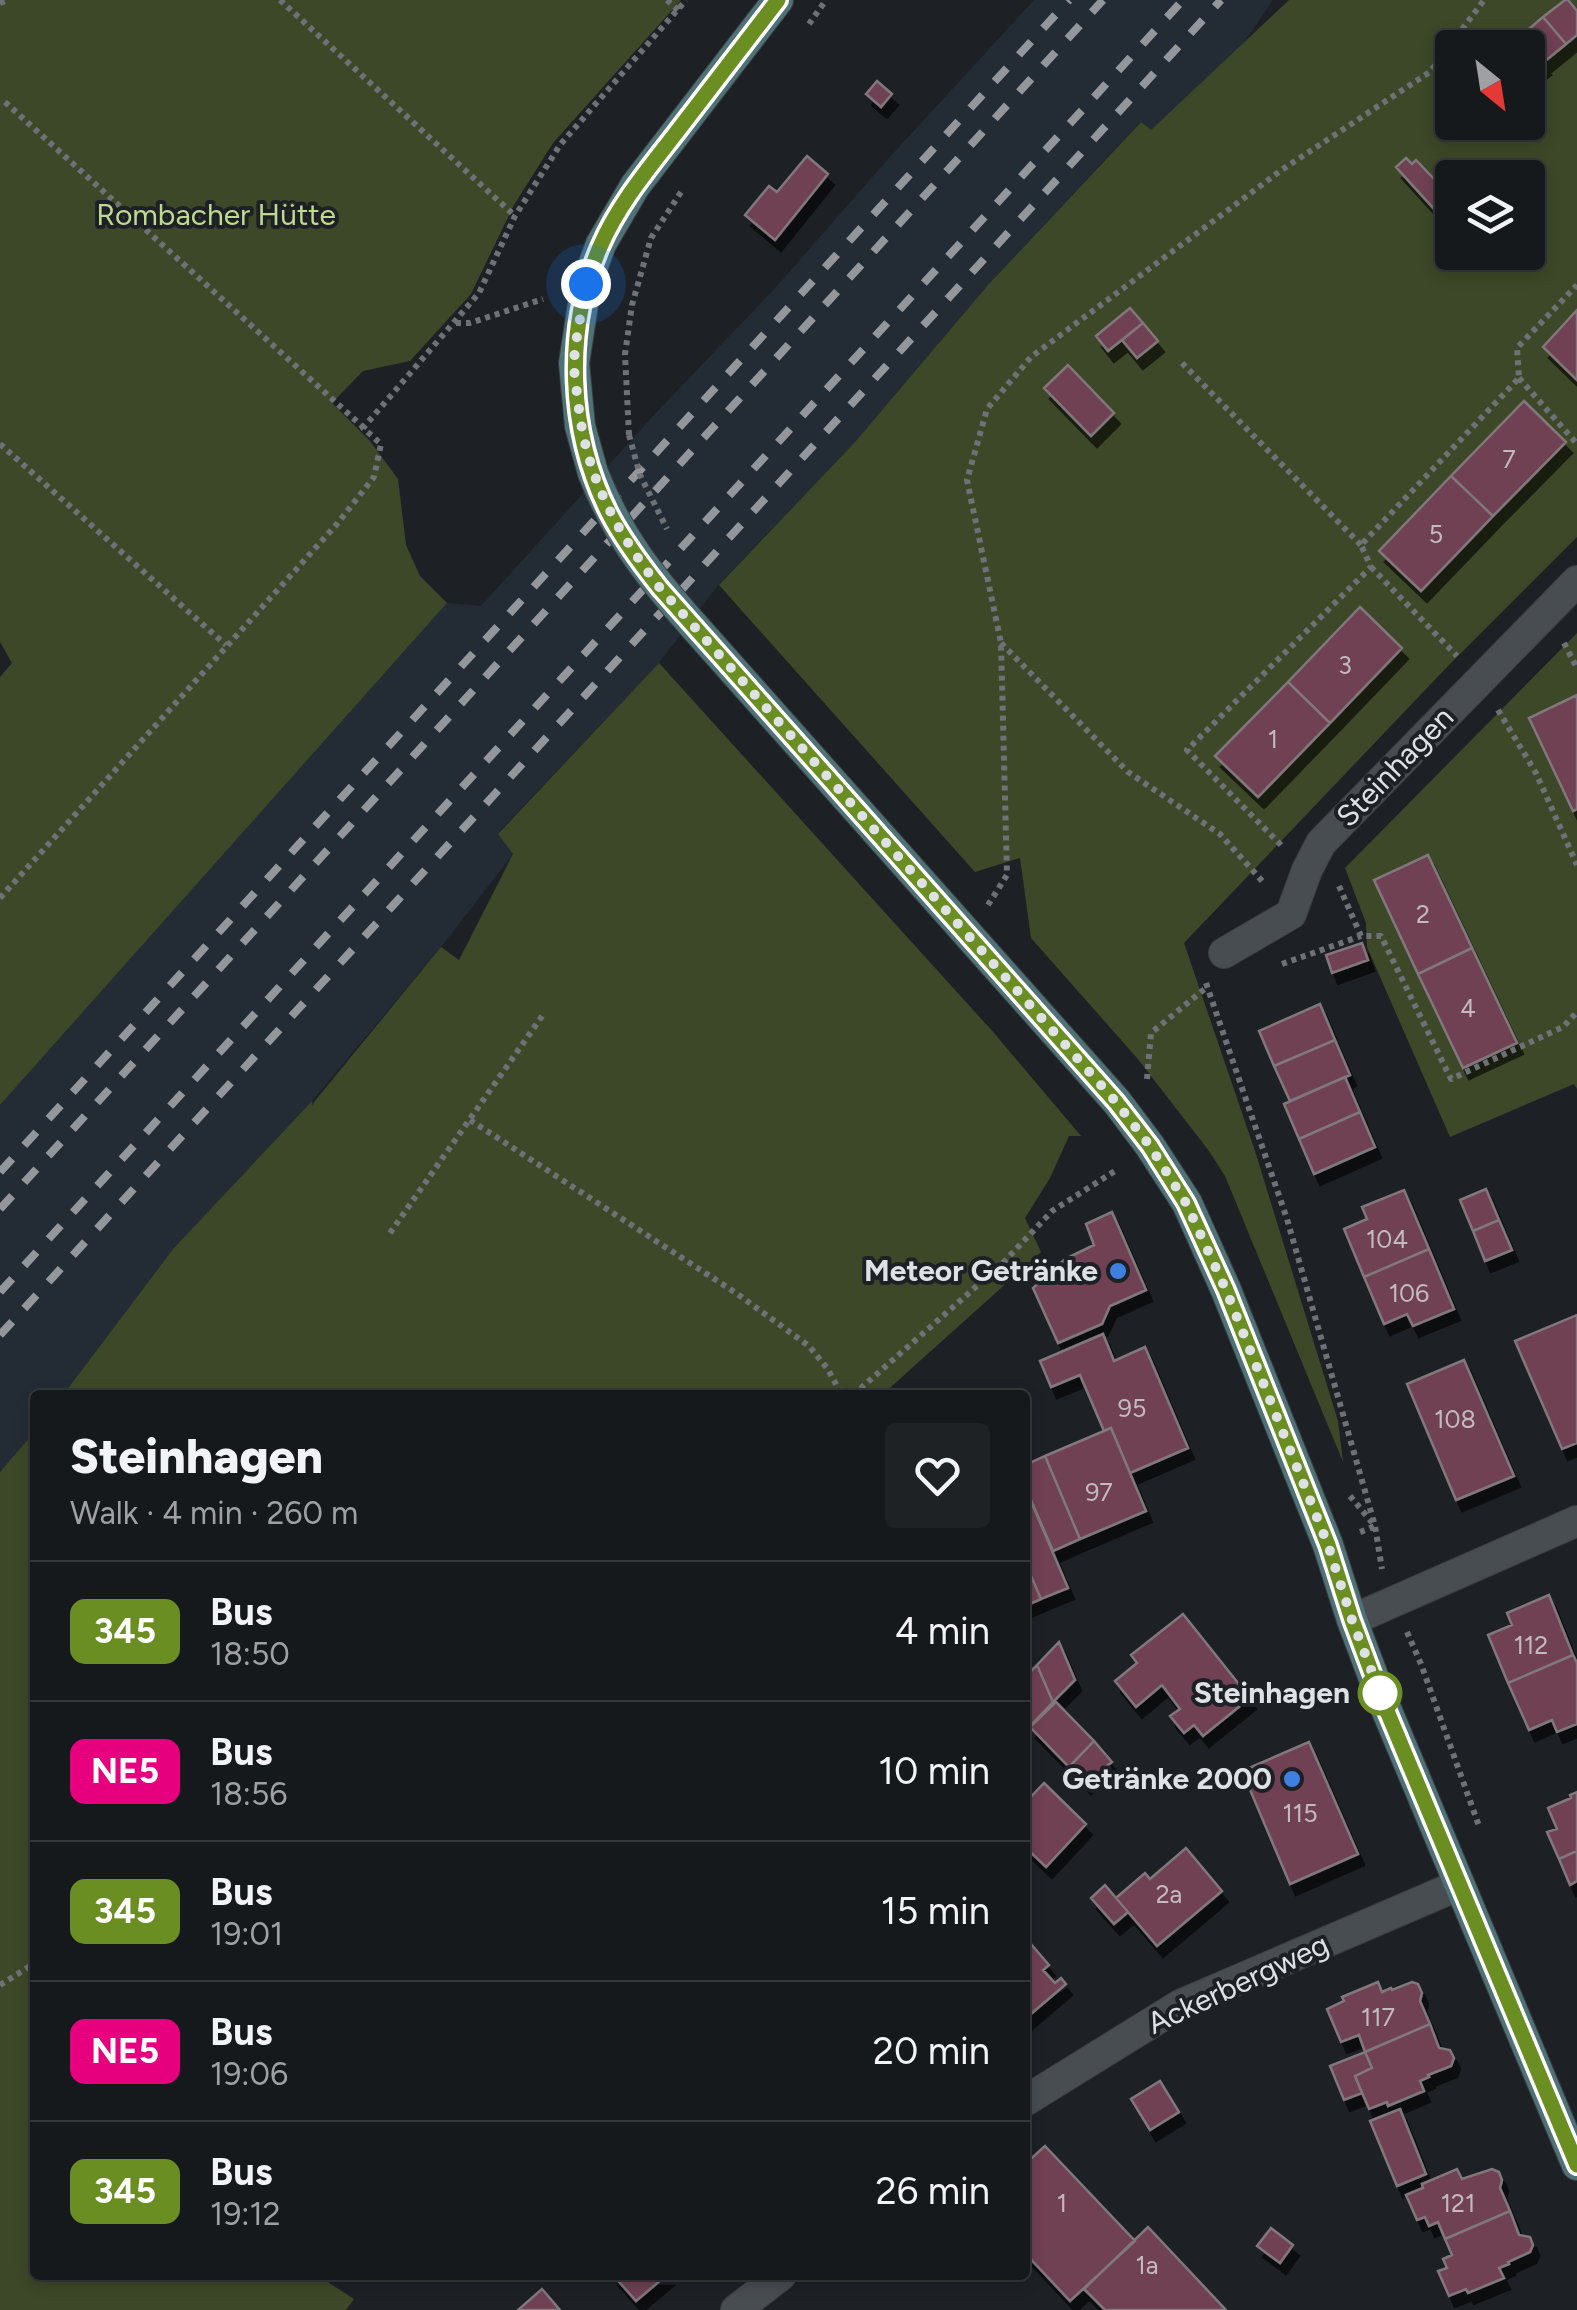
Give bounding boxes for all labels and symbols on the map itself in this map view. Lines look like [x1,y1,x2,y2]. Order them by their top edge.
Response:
north arrow [1435,30,1545,140]
park label: Rombacher Hütte [96,196,336,233]
your location [561,259,611,309]
house number: 7 [1502,444,1516,474]
house number: 5 [1429,519,1443,549]
house number: 3 [1338,650,1352,680]
street label: Steinhagen [1328,699,1461,834]
house number: 1 [1268,724,1278,754]
house number: 2 [1416,899,1430,929]
house number: 4 [1460,993,1476,1023]
house number: 104 [1366,1224,1408,1254]
place label: Meteor Getränke [864,1252,1098,1289]
marker: Meteor Getränke [1107,1260,1129,1282]
house number: 106 [1389,1278,1429,1308]
house number: 95 [1118,1393,1146,1423]
house number: 108 [1434,1404,1476,1434]
house number: 97 [1085,1477,1113,1507]
house number: 112 [1514,1630,1548,1660]
marker: Steinhagen [1359,1672,1401,1714]
place label: Steinhagen [1194,1674,1350,1711]
place label: Getränke 2000 [1062,1760,1272,1797]
marker: Getränke 2000 [1281,1768,1303,1790]
house number: 115 [1282,1798,1318,1828]
house number: 2a [1156,1879,1182,1909]
street label: Ackerbergweg [1141,1925,1334,2042]
house number: 117 [1361,2002,1395,2032]
house number: 1 [1057,2188,1067,2218]
house number: 121 [1441,2188,1475,2218]
house number: 1a [1135,2250,1159,2280]

